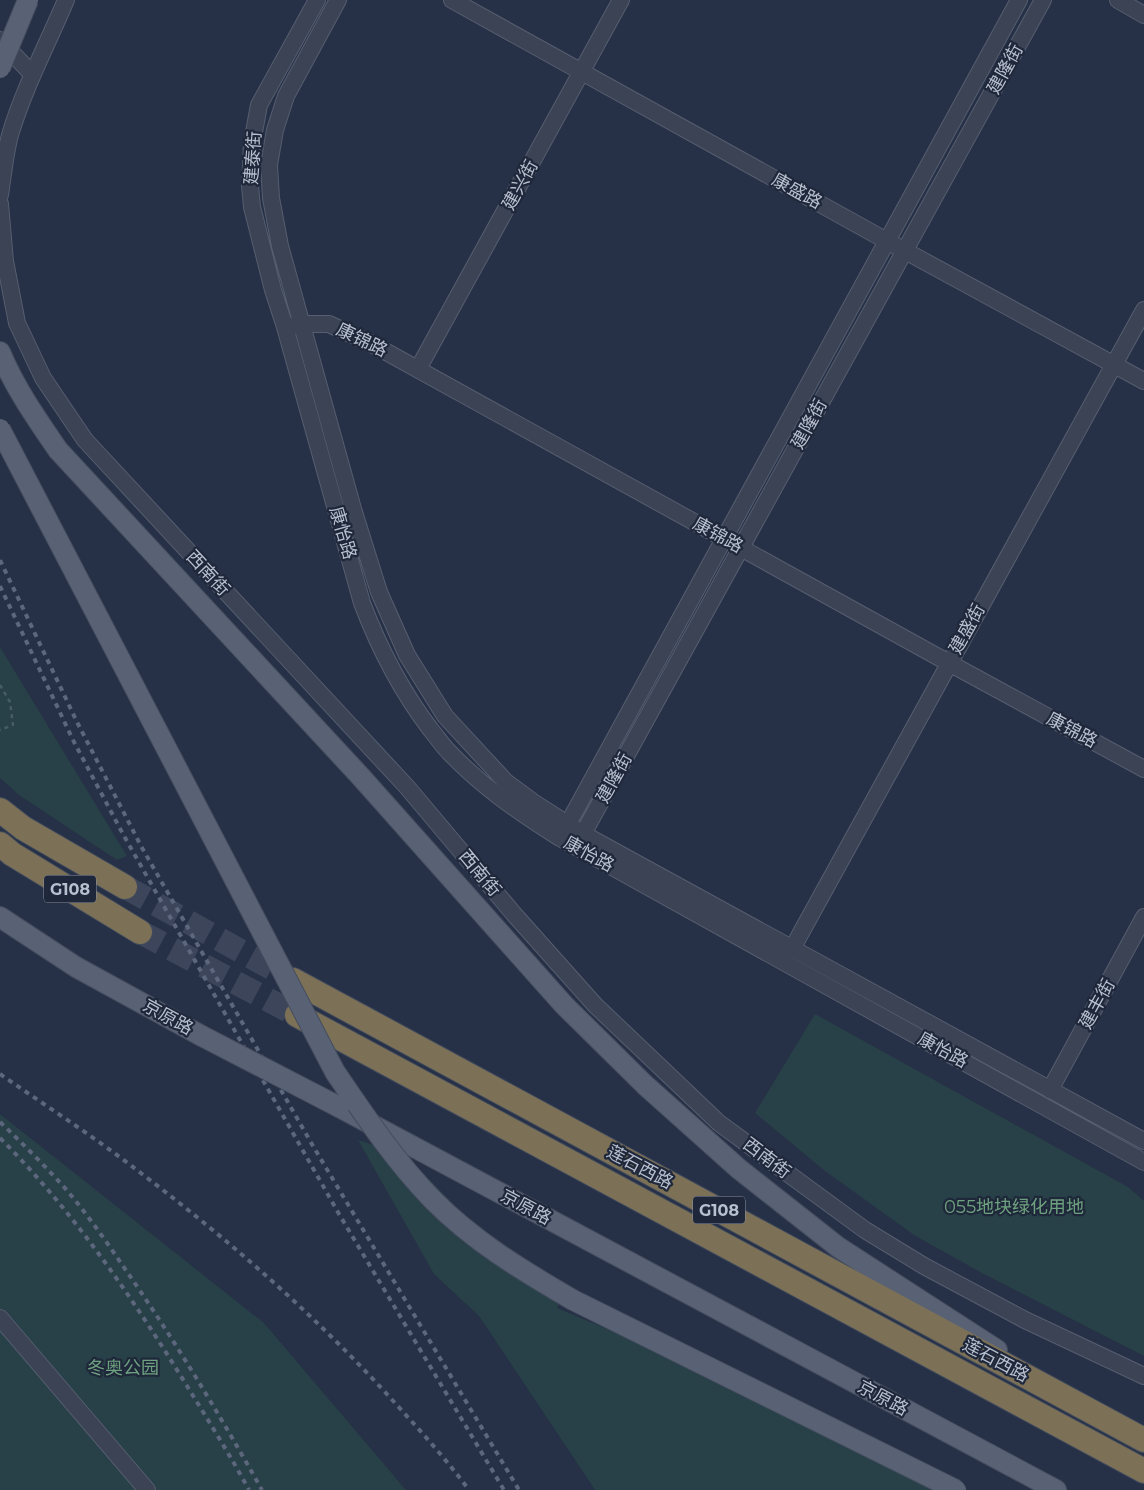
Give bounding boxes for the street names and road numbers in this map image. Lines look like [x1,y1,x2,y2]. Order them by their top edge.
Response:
street label: 建隆街 [982,40,1028,98]
street label: 建泰街 [240,130,266,186]
street label: 建兴街 [497,156,543,214]
street label: 康盛路 [768,168,826,214]
street label: 康锦路 [333,318,391,362]
street label: 建隆街 [786,395,832,453]
street label: 康怡路 [325,504,361,562]
street label: 康锦路 [689,512,747,558]
street label: 西南街 [182,546,234,600]
street label: 建盛街 [944,600,990,658]
street label: 康锦路 [1043,708,1101,752]
street label: 建隆街 [591,749,637,807]
street label: 康怡路 [560,831,618,877]
street label: 西南街 [454,845,506,901]
road number: G108 [44,876,96,902]
street label: 建丰街 [1074,975,1120,1033]
street label: 京原路 [139,994,197,1040]
street label: 康怡路 [914,1027,972,1073]
street label: 西南街 [739,1133,795,1183]
street label: 莲石西路 [603,1140,677,1194]
street label: 京原路 [497,1185,555,1229]
road number: G108 [693,1196,745,1224]
street label: 莲石西路 [959,1333,1033,1387]
street label: 京原路 [854,1376,912,1420]

